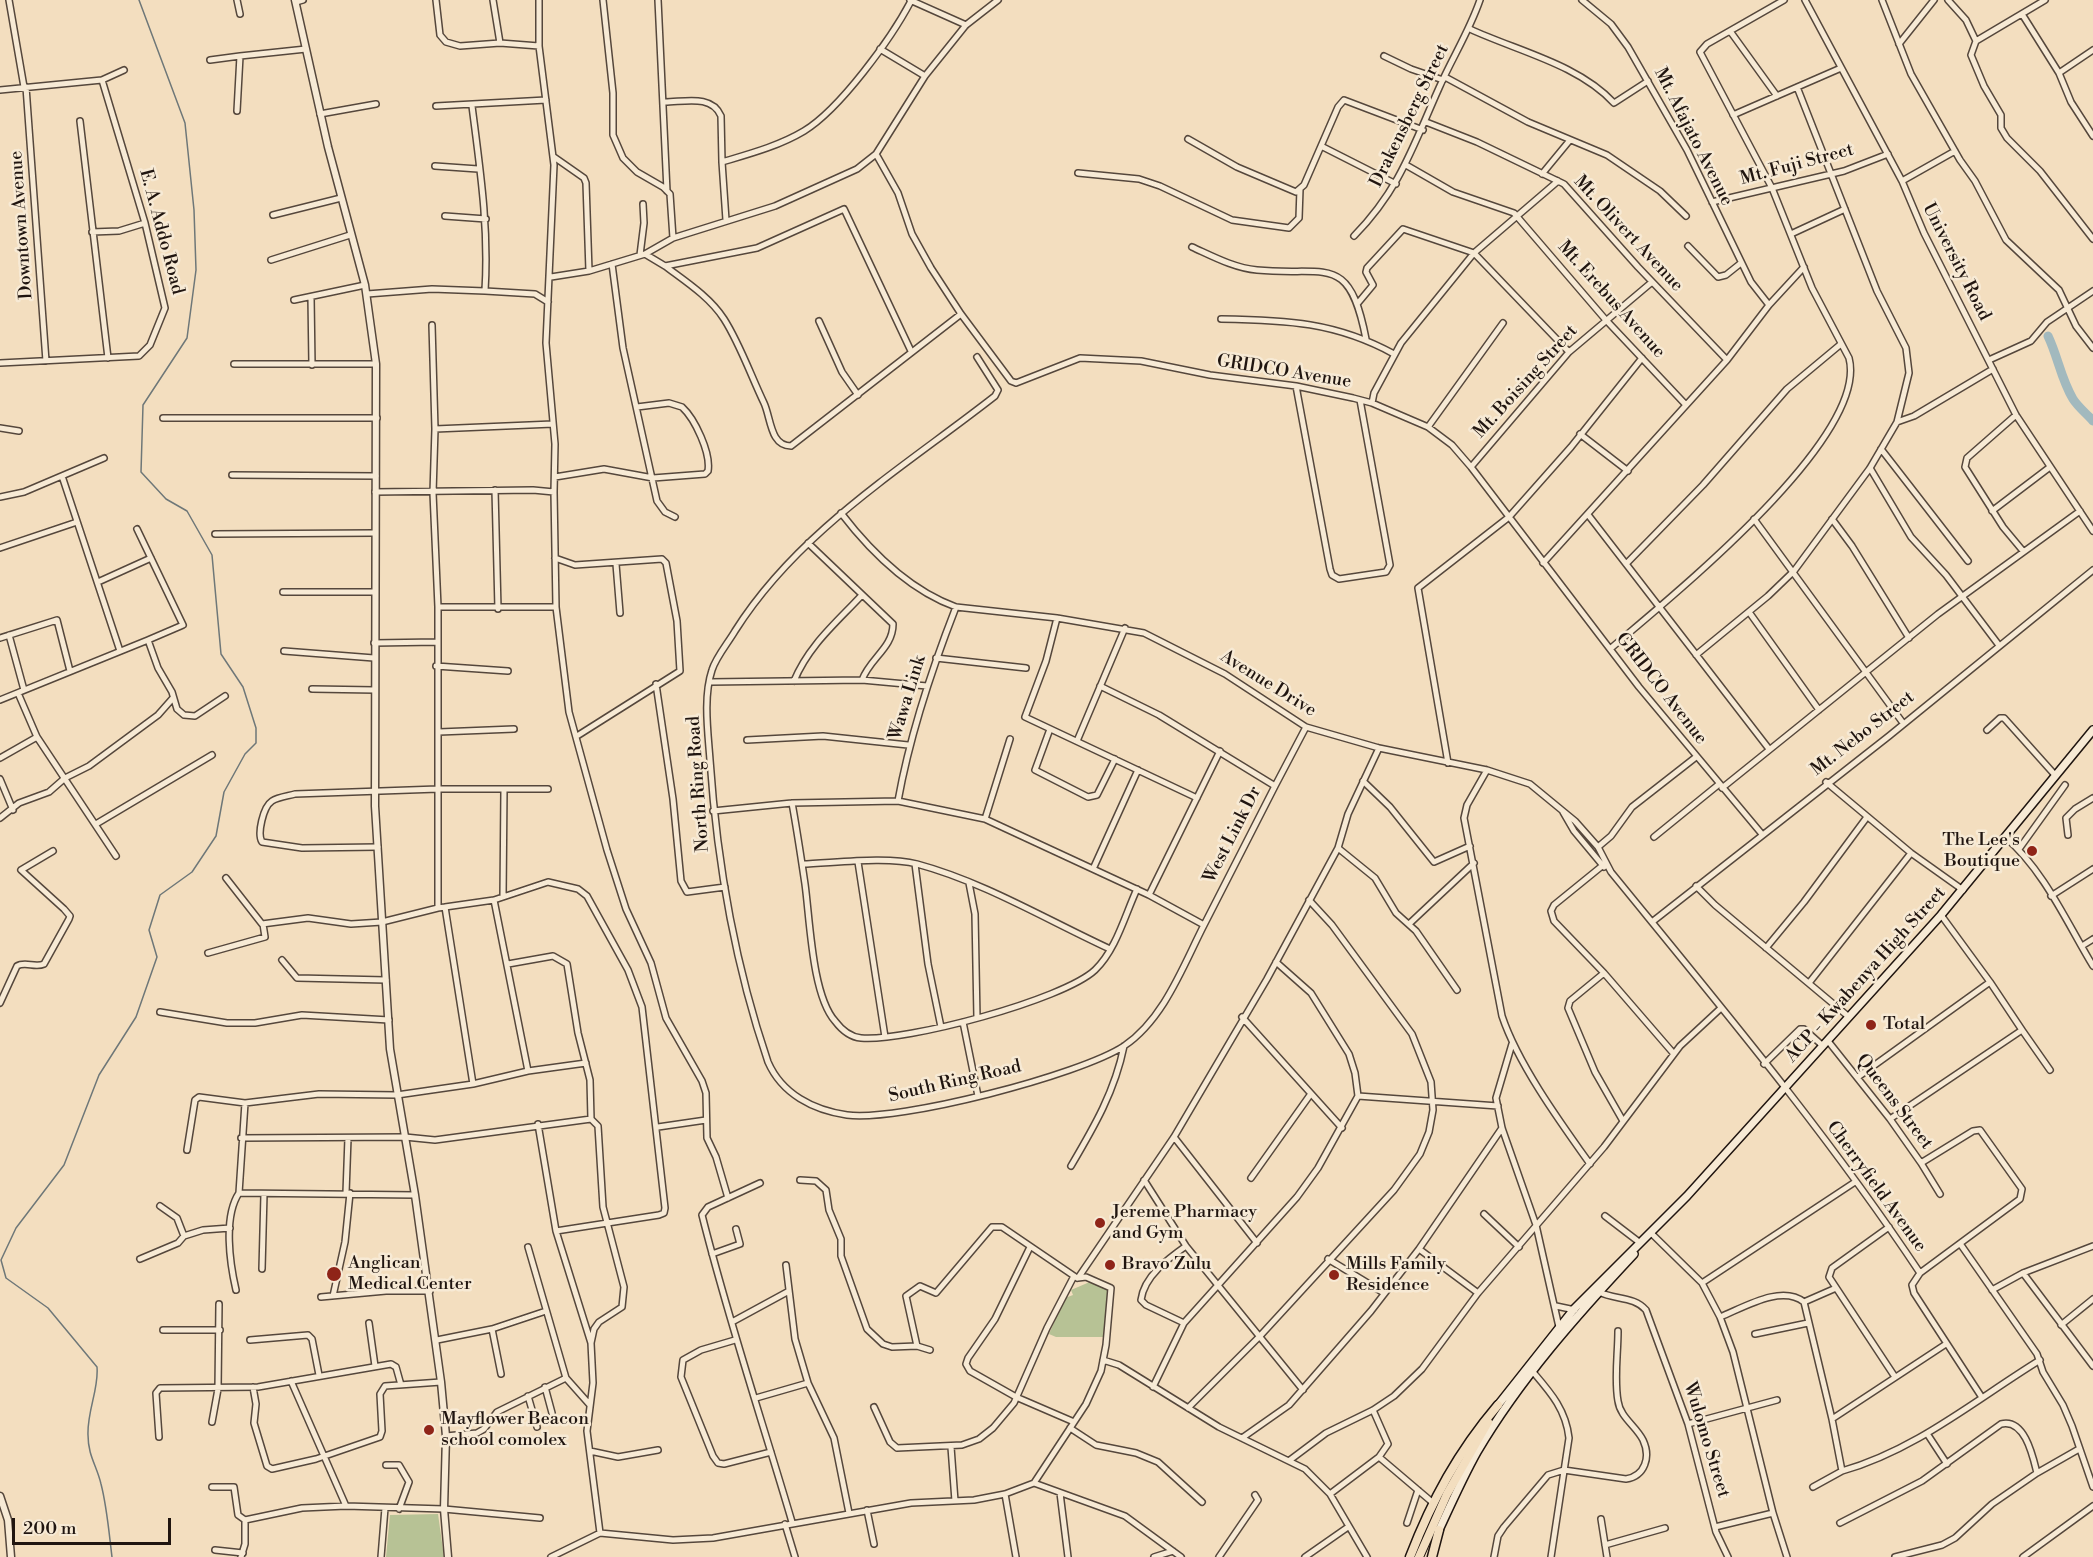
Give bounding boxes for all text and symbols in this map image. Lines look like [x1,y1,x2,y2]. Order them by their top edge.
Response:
street label: Drakensberg Street [1366,41,1454,191]
street label: Mt. Afajato Avenue [1649,64,1737,210]
street label: Mt. Fuji Street [1738,139,1856,191]
street label: Downtown Avenue [6,150,38,300]
street label: E. A. Addo Road [134,167,188,297]
street label: Mt. Olivert Avenue [1569,171,1687,297]
street label: University Road [1917,200,1995,324]
street label: Mt. Erebus Avenue [1553,237,1669,363]
street label: Mt. Boising Street [1469,321,1583,443]
street label: GRIDCO Avenue [1215,351,1353,393]
street label: GRIDCO Avenue [1611,629,1711,749]
street label: Avenue Drive [1216,646,1320,722]
street label: Wawa Link [885,653,931,743]
street label: Mt. Nebo Street [1807,687,1919,781]
street label: North Ring Road [683,715,715,853]
street label: West Link Dr [1199,783,1267,887]
place label: The Lee's Boutique [1942,830,2020,872]
marker: The Lee's Boutique [2025,844,2039,858]
street label: ACP - Kwabenya High Street [1781,883,1951,1067]
place label: Total [1883,1014,1925,1036]
marker: Total [1864,1018,1878,1032]
street label: Queens Street [1851,1050,1937,1154]
street label: South Ring Road [887,1056,1023,1108]
street label: Cherryfield Avenue [1821,1117,1931,1257]
place label: Jereme Pharmacy and Gym [1112,1202,1257,1244]
marker: Jereme Pharmacy and Gym [1093,1216,1107,1230]
place label: Anglican Medical Center [348,1253,472,1296]
place label: Bravo Zulu [1122,1254,1211,1276]
place label: Mills Family Residence [1346,1254,1446,1296]
marker: Bravo Zulu [1103,1258,1117,1272]
marker: Anglican Medical Center [325,1265,343,1283]
marker: Mills Family Residence [1327,1268,1341,1282]
street label: Wulomo Street [1678,1379,1734,1501]
place label: Mayflower Beacon school comolex [441,1409,589,1452]
marker: Mayflower Beacon school comolex [422,1423,436,1437]
scale bar [15,1506,174,1544]
text: 200 m [23,1517,77,1540]

